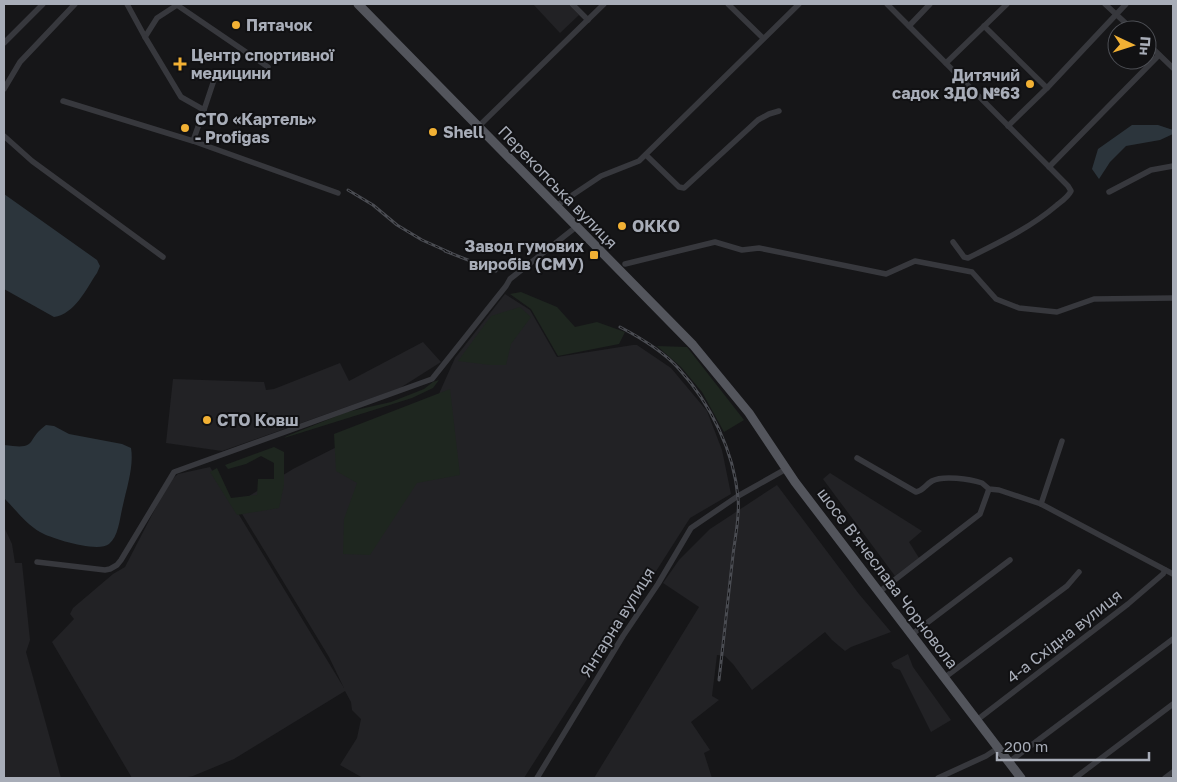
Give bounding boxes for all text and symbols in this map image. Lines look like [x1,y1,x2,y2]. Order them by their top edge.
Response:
place label: Пятачок [246,15,313,35]
marker: Пятачок [230,19,242,31]
north arrow [1107,20,1157,70]
text: Пн [1136,36,1155,56]
place label: Центр спортивної медицини [191,45,336,83]
marker: Центр спортивної медицини [173,57,187,71]
place label: Дитячий садок ЗДО №63 [892,65,1020,103]
marker: Дитячий садок ЗДО №63 [1024,78,1036,90]
place label: СТО «Картель» - Profigas [195,109,317,147]
street label: Перекопська вулиця [494,121,622,253]
marker: СТО «Картель» - Profigas [179,122,191,134]
place label: Shell [443,122,484,142]
marker: Shell [427,126,439,138]
place label: ОККО [632,216,680,236]
marker: ОККО [616,220,628,232]
place label: Завод гумових виробів (СМУ) [465,236,585,274]
marker: Завод гумових виробів (СМУ) [588,249,600,261]
place label: СТО Ковш [217,410,298,430]
marker: СТО Ковш [201,414,213,426]
street label: шосе В'ячеслава Чорновола [813,484,963,672]
street label: Янтарна вулиця [575,563,659,681]
street label: 4-а Східна вулиця [1002,585,1126,687]
scale bar [997,730,1150,762]
text: 200 m [1004,737,1048,755]

